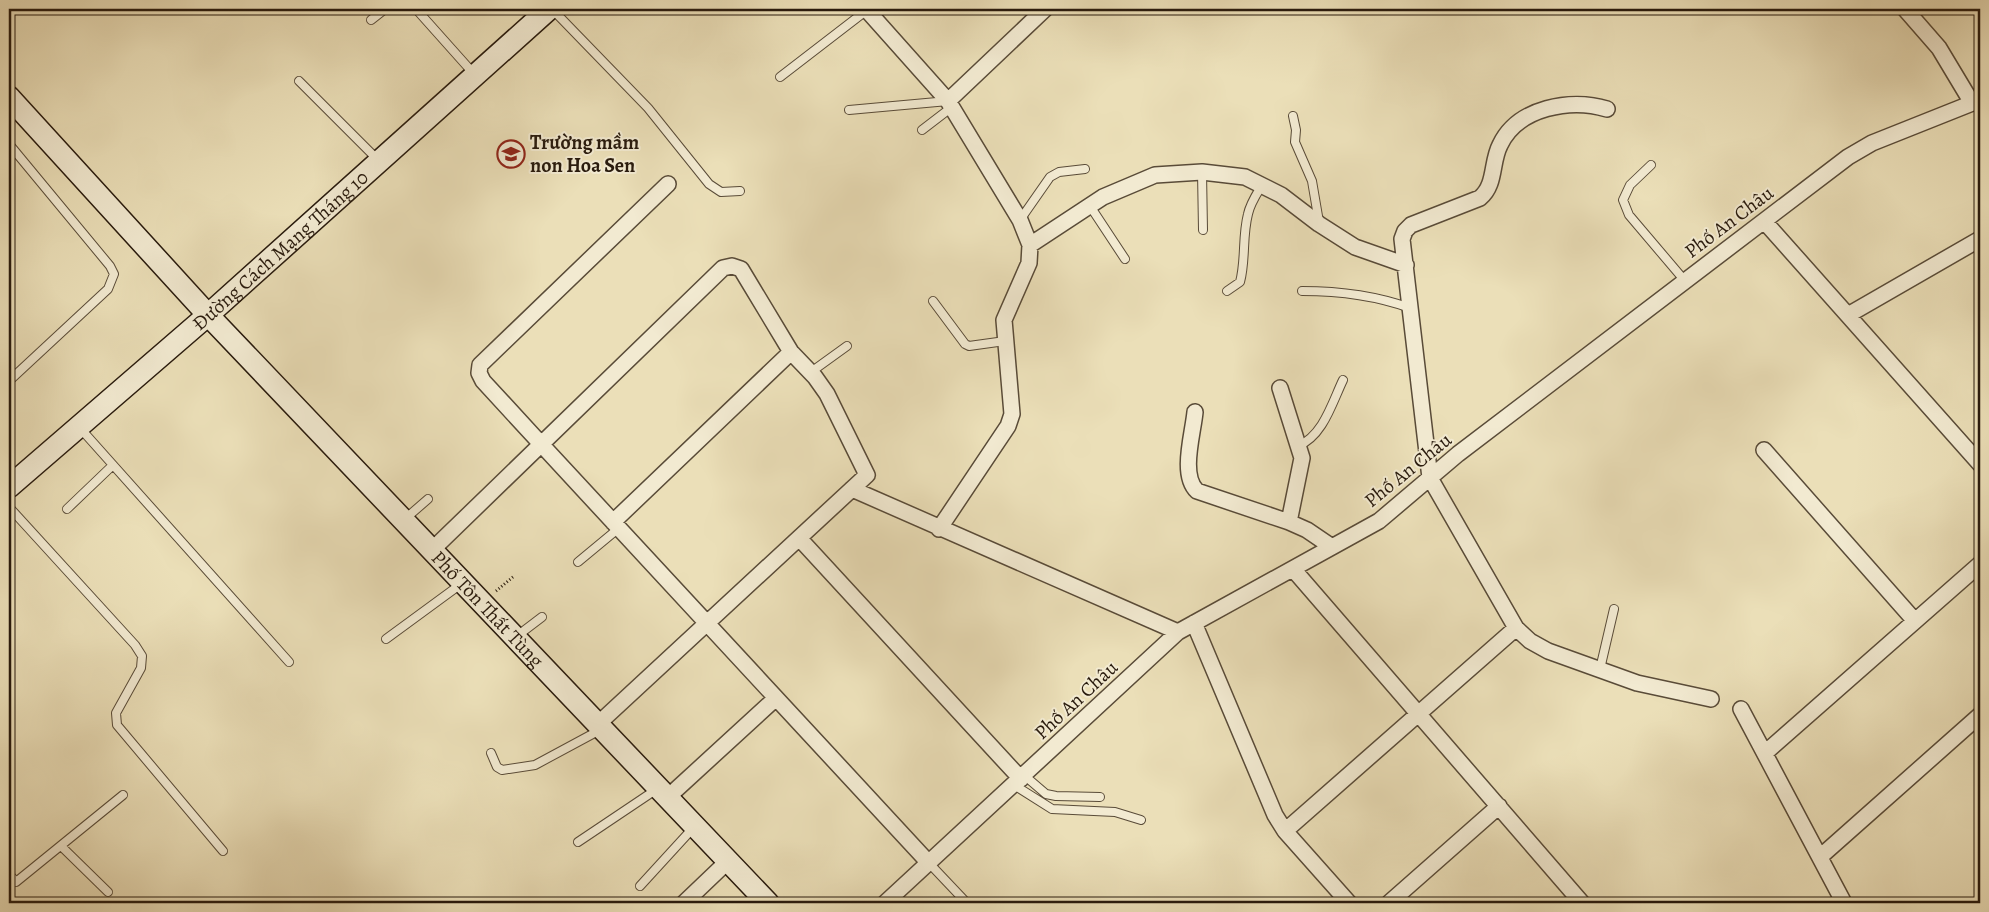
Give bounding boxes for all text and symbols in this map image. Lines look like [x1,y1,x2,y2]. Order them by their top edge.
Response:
place label: Trường mầm non Hoa Sen [530,129,639,179]
school or university icon: Trường mầm non Hoa Sen [496,139,526,169]
street label: Đường Cách Mạng Tháng 10 [186,164,374,336]
street label: Phố An Châu [1679,179,1779,264]
street label: Phố An Châu [1359,426,1457,514]
street label: Phố Tôn Thất Tùng [426,544,550,673]
street label: Phố An Châu [1028,654,1124,746]

